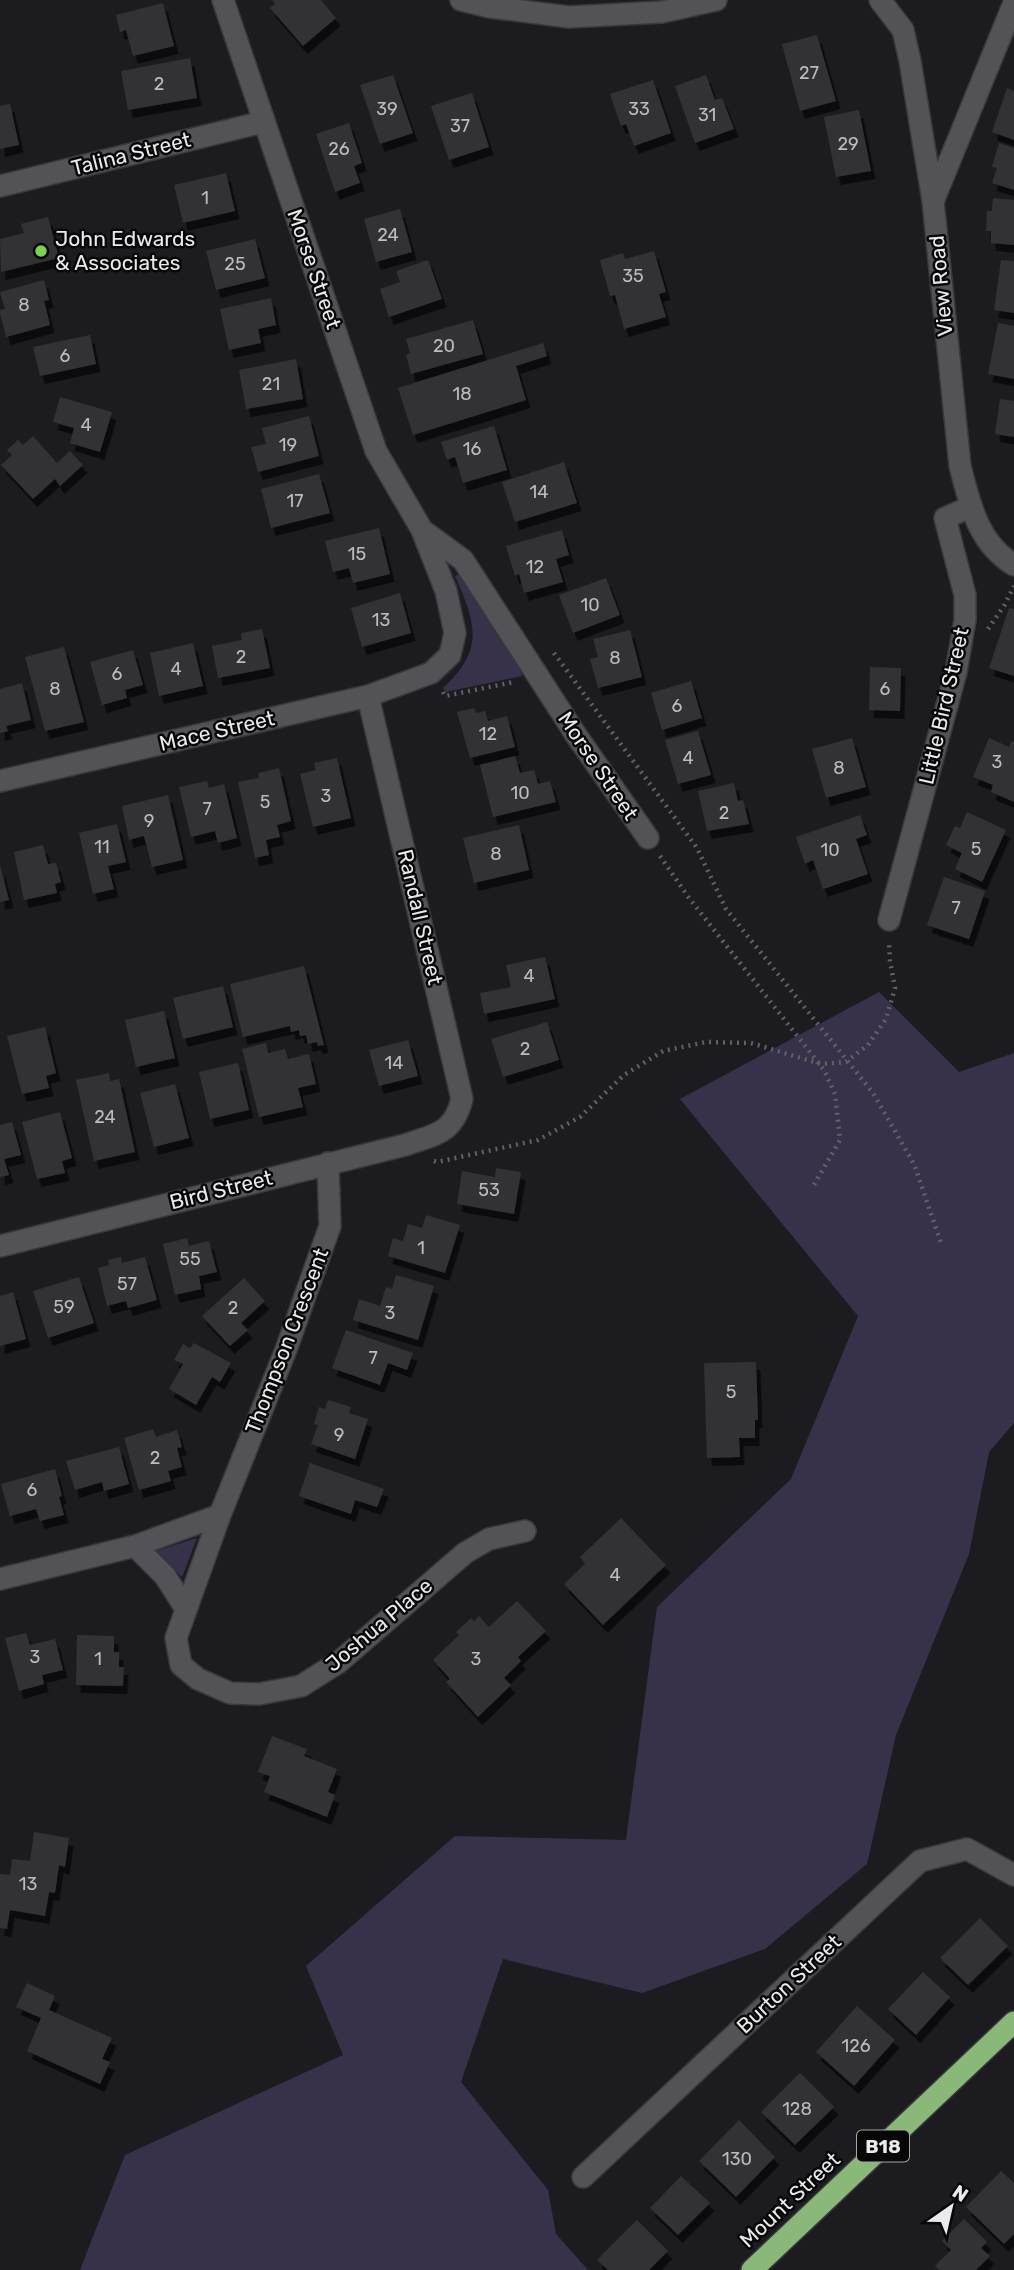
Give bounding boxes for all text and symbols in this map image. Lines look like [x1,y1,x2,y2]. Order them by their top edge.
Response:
house number: 27 [799,62,819,84]
house number: 2 [154,73,164,95]
house number: 39 [376,98,398,120]
house number: 33 [628,98,650,120]
house number: 31 [698,104,716,126]
house number: 37 [450,115,470,137]
street label: Talina Street [69,127,193,180]
house number: 29 [837,133,859,155]
house number: 26 [328,138,350,160]
house number: 1 [201,187,209,209]
street label: Morse Street [282,206,347,332]
house number: 24 [377,224,399,246]
place label: John Edwards & Associates [55,226,195,275]
street label: View Road [924,234,957,338]
marker: John Edwards & Associates [33,243,49,259]
house number: 25 [224,253,246,275]
house number: 35 [622,265,644,287]
house number: 8 [18,294,30,316]
house number: 20 [433,335,455,357]
house number: 6 [60,345,71,367]
house number: 21 [262,373,280,395]
house number: 18 [452,383,472,405]
house number: 4 [80,414,92,436]
house number: 19 [279,434,297,456]
house number: 16 [463,438,481,460]
house number: 14 [530,481,548,503]
house number: 17 [287,490,303,512]
house number: 15 [348,543,366,565]
house number: 12 [526,556,544,578]
house number: 10 [580,594,600,616]
house number: 13 [372,609,390,631]
street label: Little Bird Street [913,625,974,787]
house number: 2 [236,646,246,668]
house number: 8 [609,647,621,669]
house number: 4 [170,658,182,680]
house number: 6 [112,663,123,685]
house number: 8 [49,678,61,700]
house number: 6 [880,678,891,700]
house number: 6 [672,695,683,717]
street label: Mace Street [157,705,277,756]
street label: Morse Street [553,707,644,825]
house number: 12 [479,723,497,745]
house number: 4 [682,747,694,769]
house number: 3 [992,751,1002,773]
house number: 8 [833,757,845,779]
house number: 10 [510,782,530,804]
house number: 3 [321,785,331,807]
house number: 5 [260,791,270,813]
house number: 7 [202,798,212,820]
house number: 2 [719,802,729,824]
house number: 9 [144,810,154,832]
house number: 11 [94,836,110,858]
house number: 5 [971,838,981,860]
house number: 10 [820,839,840,861]
house number: 8 [490,843,502,865]
street label: Randall Street [393,847,448,987]
house number: 7 [951,897,961,919]
house number: 4 [523,965,535,987]
house number: 2 [520,1038,530,1060]
house number: 14 [385,1052,403,1074]
house number: 24 [94,1106,116,1128]
street label: Bird Street [167,1165,275,1214]
house number: 53 [478,1179,500,1201]
house number: 1 [417,1237,425,1259]
street label: Thompson Crescent [240,1244,333,1437]
house number: 55 [179,1248,201,1270]
house number: 57 [117,1273,137,1295]
house number: 59 [53,1296,75,1318]
house number: 2 [228,1297,238,1319]
house number: 3 [385,1302,395,1324]
house number: 7 [368,1347,378,1369]
house number: 5 [726,1381,736,1403]
house number: 9 [334,1424,344,1446]
house number: 2 [150,1447,160,1469]
house number: 6 [27,1479,38,1501]
house number: 4 [609,1564,621,1586]
street label: Joshua Place [320,1573,437,1677]
house number: 3 [30,1646,40,1668]
house number: 1 [94,1648,102,1670]
house number: 3 [471,1648,481,1670]
house number: 13 [19,1873,37,1895]
street label: Burton Street [731,1929,846,2038]
house number: 126 [841,2035,871,2057]
house number: 128 [782,2098,812,2120]
road number: B18 [857,2130,909,2162]
street label: Mount Street [734,2147,845,2252]
house number: 130 [722,2148,752,2170]
north arrow [916,2172,986,2242]
text: N [948,2180,972,2207]

